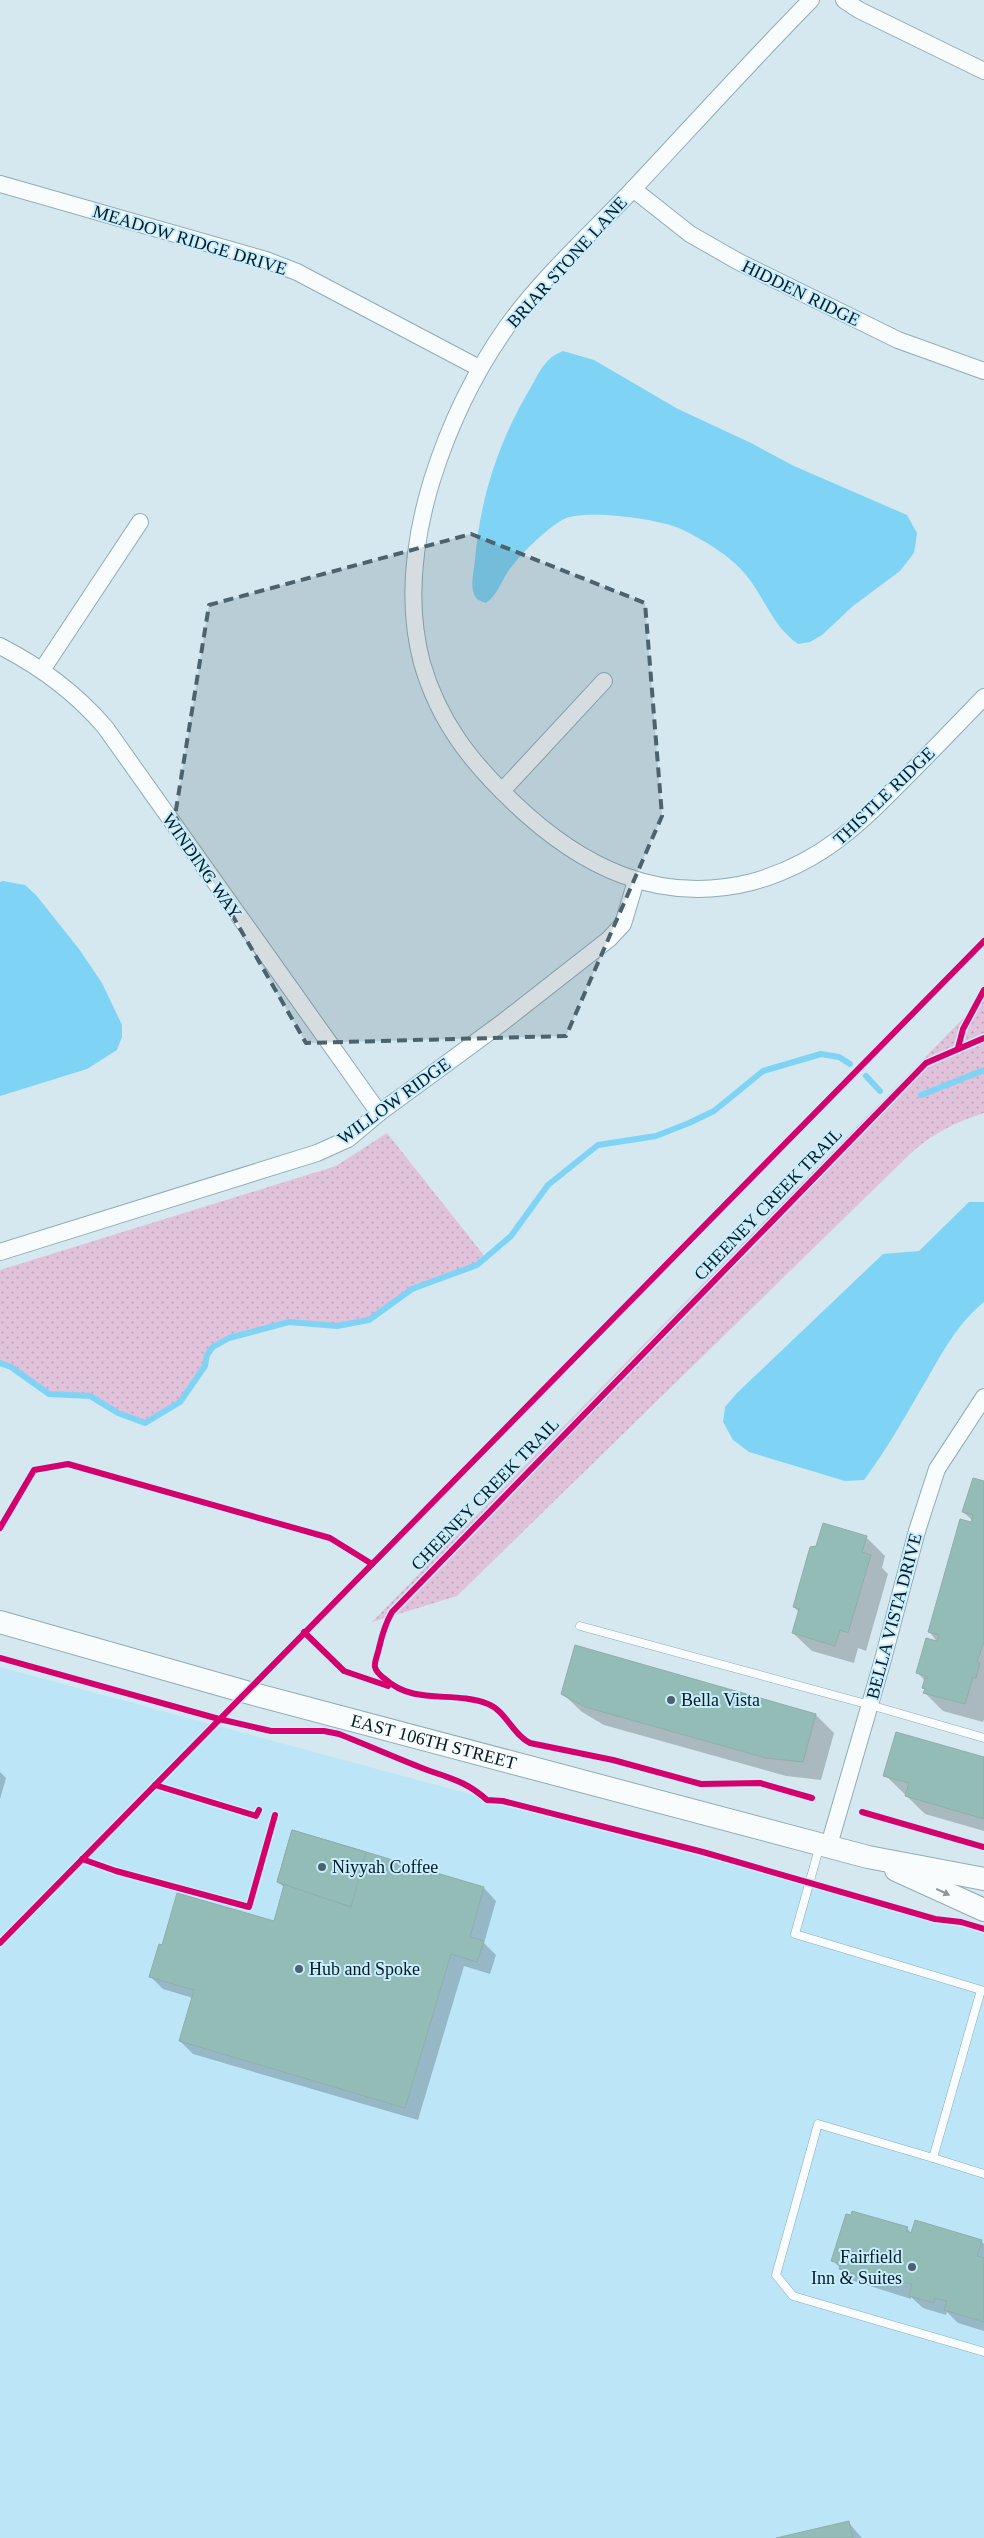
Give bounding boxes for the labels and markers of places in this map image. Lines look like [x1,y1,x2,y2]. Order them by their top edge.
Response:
place label: Bella Vista [681,1690,760,1710]
marker: Bella Vista [665,1694,677,1706]
place label: Niyyah Coffee [332,1857,438,1877]
marker: Niyyah Coffee [316,1861,328,1873]
place label: Hub and Spoke [309,1959,420,1979]
marker: Hub and Spoke [293,1963,305,1975]
place label: Fairfield Inn & Suites [811,2247,902,2288]
marker: Fairfield Inn & Suites [906,2261,918,2273]

